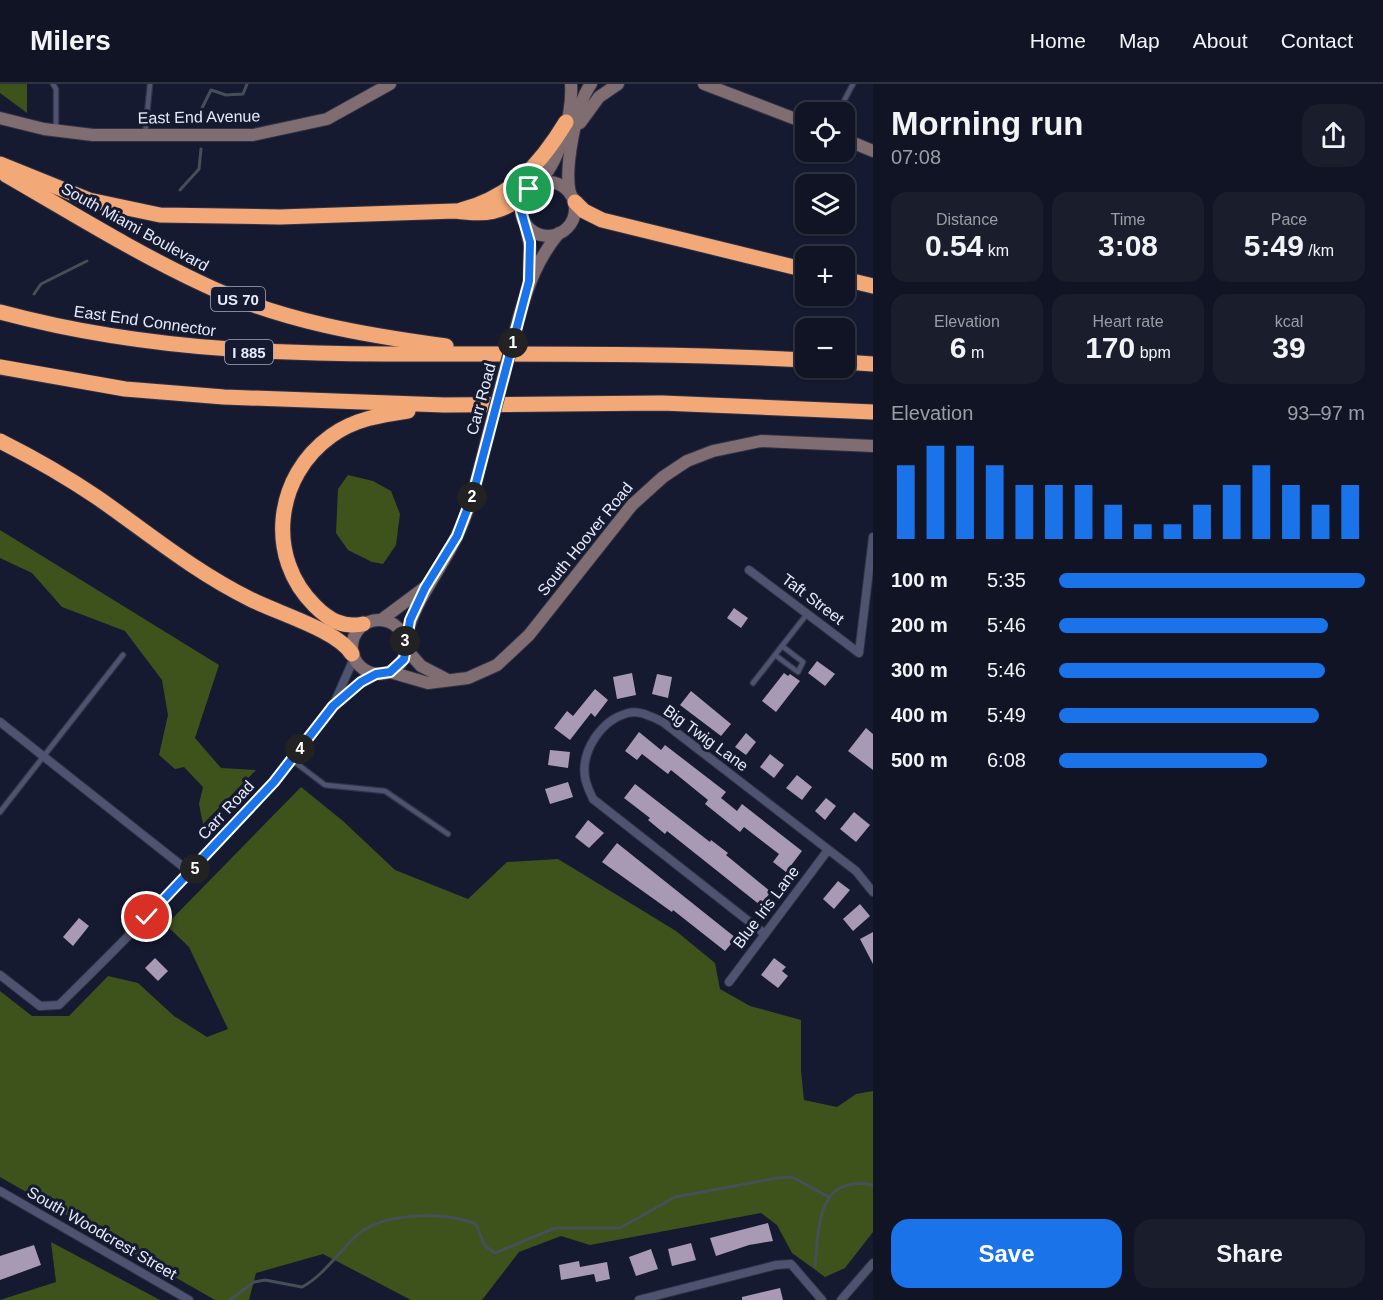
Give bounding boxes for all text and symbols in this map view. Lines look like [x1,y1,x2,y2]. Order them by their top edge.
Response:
text: Milers [30,25,111,56]
text: Home [1030,29,1086,52]
text: Map [1119,29,1160,52]
text: About [1193,29,1248,52]
text: Contact [1281,29,1353,52]
map controls [795,102,855,378]
button: locate [795,102,855,162]
button: share [1302,104,1365,167]
text: Morning run [891,105,1083,142]
street label: East End Avenue [138,107,260,127]
text: 07:08 [891,146,941,168]
pin [503,163,554,214]
icon: arrive [512,172,545,205]
button: layers [795,174,855,234]
street label: South Miami Boulevard [59,179,211,275]
text: Distance [936,211,998,228]
text: Time [1111,211,1145,228]
text: Pace [1271,211,1307,228]
text: 0.54 [925,229,983,262]
text: 3:08 [1098,229,1158,262]
text: 5:49 [1244,229,1304,262]
text: km [983,242,1009,259]
text: /km [1304,242,1334,259]
button: + [795,246,855,306]
road number: US 70 [211,287,265,311]
street label: East End Connector [73,303,218,339]
text: Elevation [934,313,1000,330]
text: Heart rate [1092,313,1164,330]
text: kcal [1275,313,1303,330]
button: − [795,318,855,378]
pin: 1 [498,328,528,358]
text: 6 [950,331,966,364]
text: 170 [1085,331,1135,364]
text: 39 [1272,331,1306,364]
text: 1 [509,334,517,351]
road number: I 885 [225,340,273,364]
text: m [966,344,984,361]
text: bpm [1135,344,1171,361]
street label: Carr Road [463,361,499,437]
text: Elevation [891,402,973,424]
text: 93–97 m [1287,402,1365,424]
street label: South Hoover Road [534,479,636,599]
pin: 2 [457,482,487,512]
text: 2 [468,488,476,505]
text: 100 m [891,569,948,591]
text: 5:35 [987,569,1026,591]
street label: Taft Street [779,570,848,628]
text: 200 m [891,614,948,636]
text: 5:46 [987,614,1026,636]
pin: 3 [390,626,420,656]
text: 3 [401,632,409,649]
text: 300 m [891,659,948,681]
text: 5:46 [987,659,1026,681]
street label: Big Twig Lane [660,702,752,774]
text: 400 m [891,704,948,726]
text: 5:49 [987,704,1026,726]
pin: 4 [285,734,315,764]
text: 4 [296,740,304,757]
text: 500 m [891,749,948,771]
text: 6:08 [987,749,1026,771]
street label: Carr Road [195,777,257,843]
pin: 5 [180,854,210,884]
text: 5 [191,860,199,877]
street label: Blue Iris Lane [730,863,802,951]
pin [121,891,172,942]
icon: check [130,900,163,933]
street label: South Woodcrest Street [24,1183,180,1283]
button: Save [891,1219,1122,1288]
button: Share [1134,1219,1365,1288]

